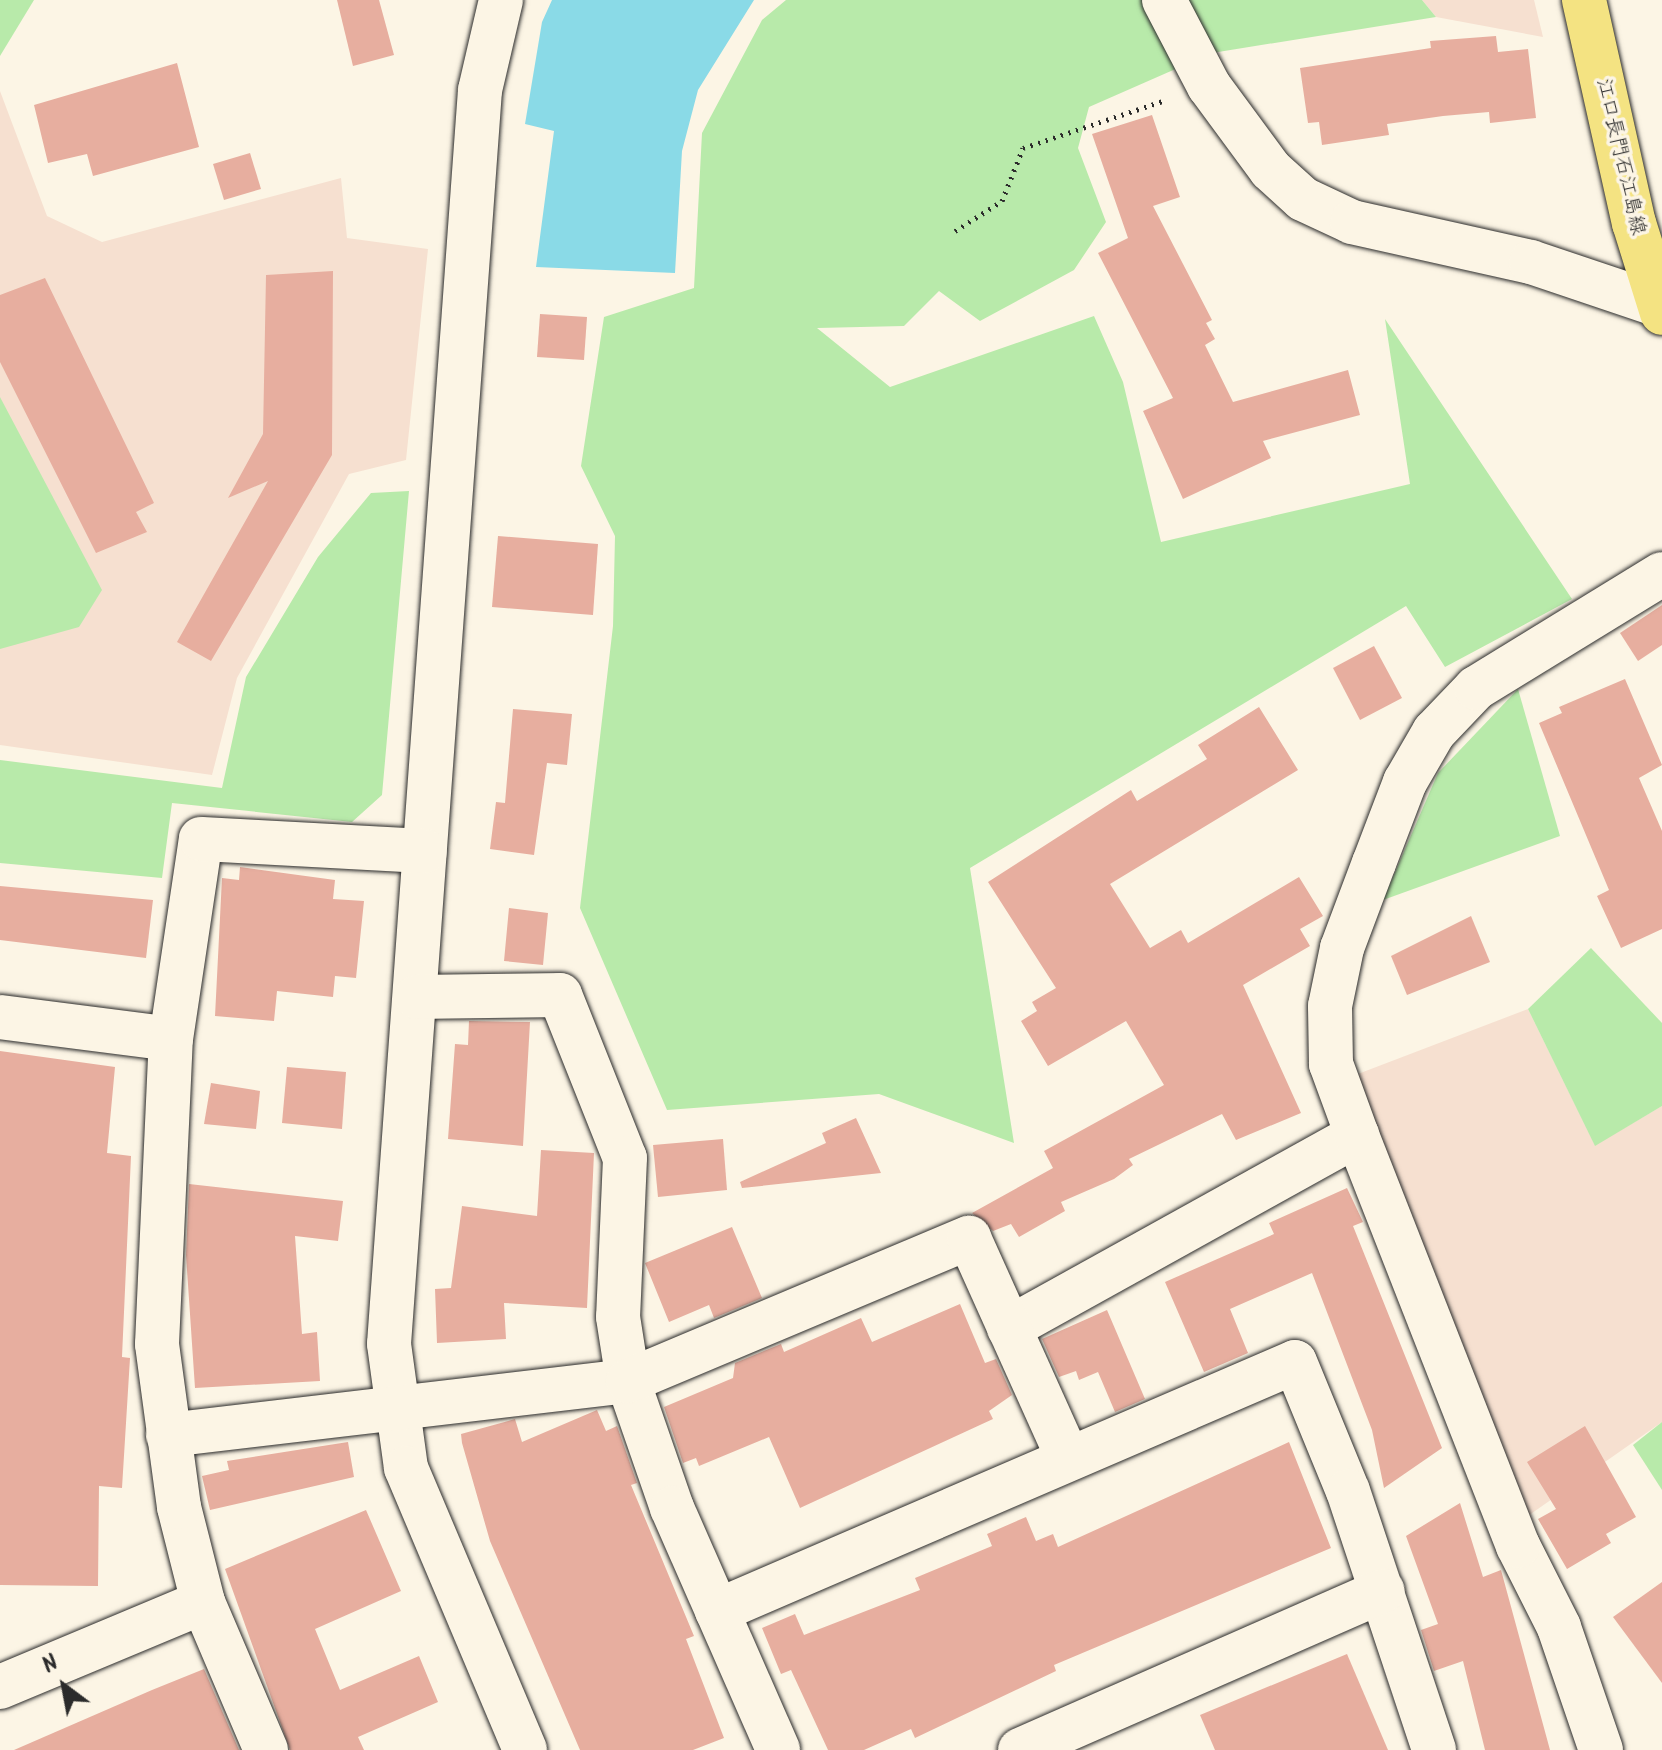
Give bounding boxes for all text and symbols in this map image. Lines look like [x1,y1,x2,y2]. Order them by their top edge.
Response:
street label: 江口長門石江島線 [1590,76,1650,238]
north arrow [24,1646,104,1726]
text: N [36,1647,66,1684]

